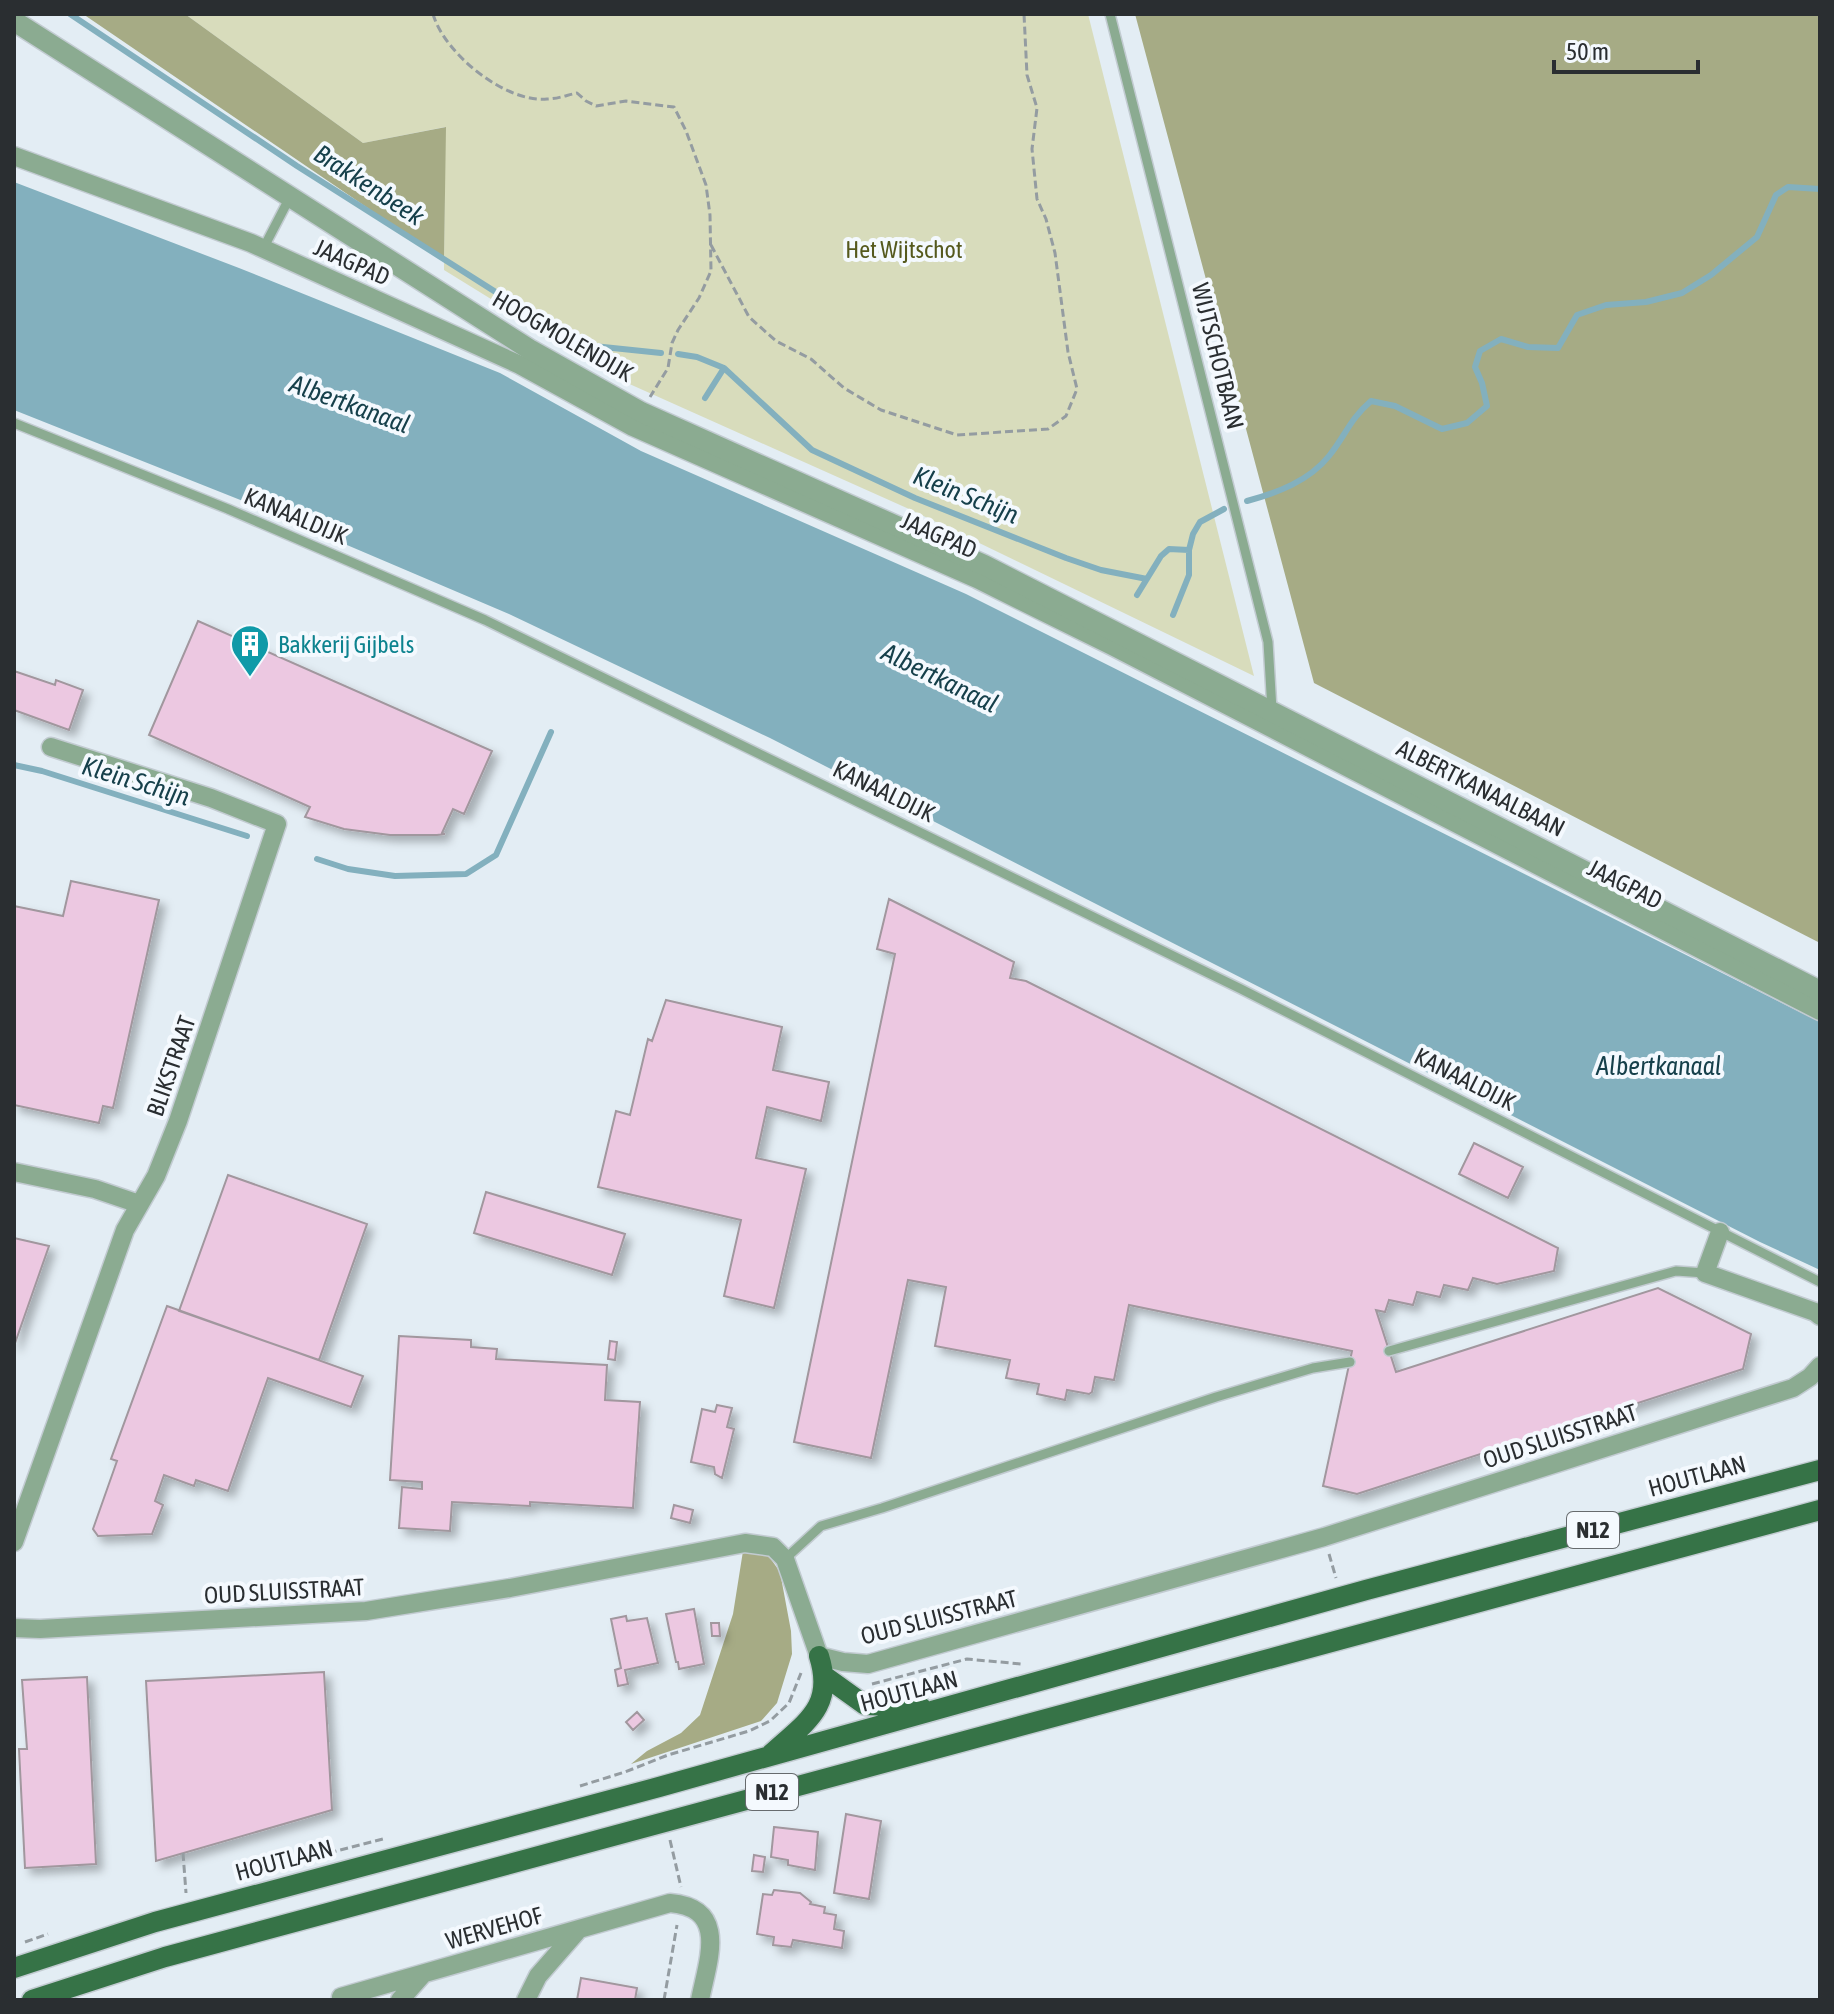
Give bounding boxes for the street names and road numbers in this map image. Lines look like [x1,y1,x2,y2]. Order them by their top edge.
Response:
street label: JAAGPAD [310,233,394,291]
street label: WIJTSCHOTBAAN [1187,280,1249,432]
street label: HOOGMOLENDIJK [488,285,638,387]
street label: KANAALDIJK [240,482,352,550]
street label: JAAGPAD [897,506,981,564]
street label: ALBERTKANAALBAAN [1393,734,1569,842]
street label: KANAALDIJK [829,755,939,827]
street label: JAAGPAD [1583,854,1667,914]
street label: BLIKSTRAAT [141,1012,201,1120]
street label: KANAALDIJK [1410,1042,1520,1116]
street label: OUD SLUISSTRAAT [1480,1398,1641,1474]
street label: HOUTLAAN [1645,1450,1749,1502]
road number: N12 [1567,1512,1619,1548]
street label: OUD SLUISSTRAAT [203,1573,365,1609]
street label: OUD SLUISSTRAAT [858,1584,1021,1649]
street label: HOUTLAAN [857,1665,961,1717]
road number: N12 [746,1774,798,1810]
street label: HOUTLAAN [232,1834,336,1886]
street label: WERVEHOF [443,1901,546,1955]

